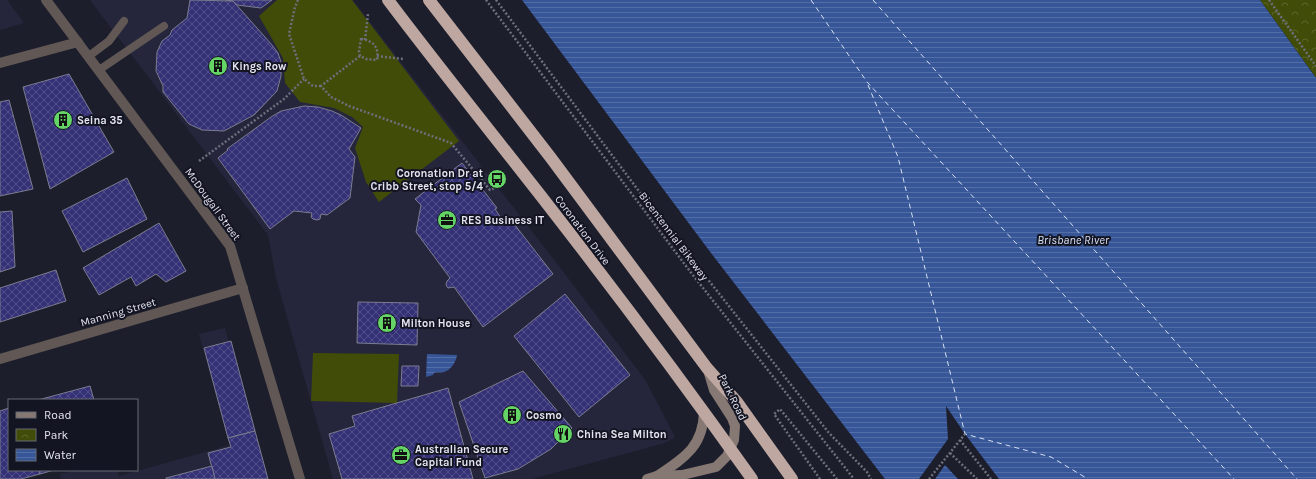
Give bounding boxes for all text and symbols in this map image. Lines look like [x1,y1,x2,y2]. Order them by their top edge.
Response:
building icon: Kings Row [207,55,229,77]
place label: Kings Row [232,60,287,73]
building icon: Seina 35 [52,109,74,131]
place label: Seina 35 [77,114,123,127]
street label: McDougall Street [182,166,243,243]
place label: Coronation Dr at Cribb Street, stop 5/4 [371,167,484,193]
bus stop icon: Coronation Dr at Cribb Street, stop 5/4 [486,168,508,190]
street label: Bicentennial Bikeway [636,190,711,283]
street label: Coronation Drive [552,193,613,268]
office icon: RES Business IT [436,209,458,231]
place label: RES Business IT [461,214,544,227]
water label: Brisbane River [1037,233,1110,247]
street label: Manning Street [79,296,157,329]
building icon: Milton House [376,312,398,334]
place label: Milton House [401,317,470,330]
street label: Park Road [716,372,749,423]
legend [8,399,138,471]
building icon: Cosmo [501,404,523,426]
text: Road [44,408,72,422]
place label: Cosmo [526,409,562,422]
restaurant icon: China Sea Milton [552,423,574,445]
text: Park [44,428,69,442]
place label: China Sea Milton [577,428,667,441]
place label: Australian Secure Capital Fund [415,443,509,469]
office icon: Australian Secure Capital Fund [390,444,412,466]
text: Water [44,448,77,462]

